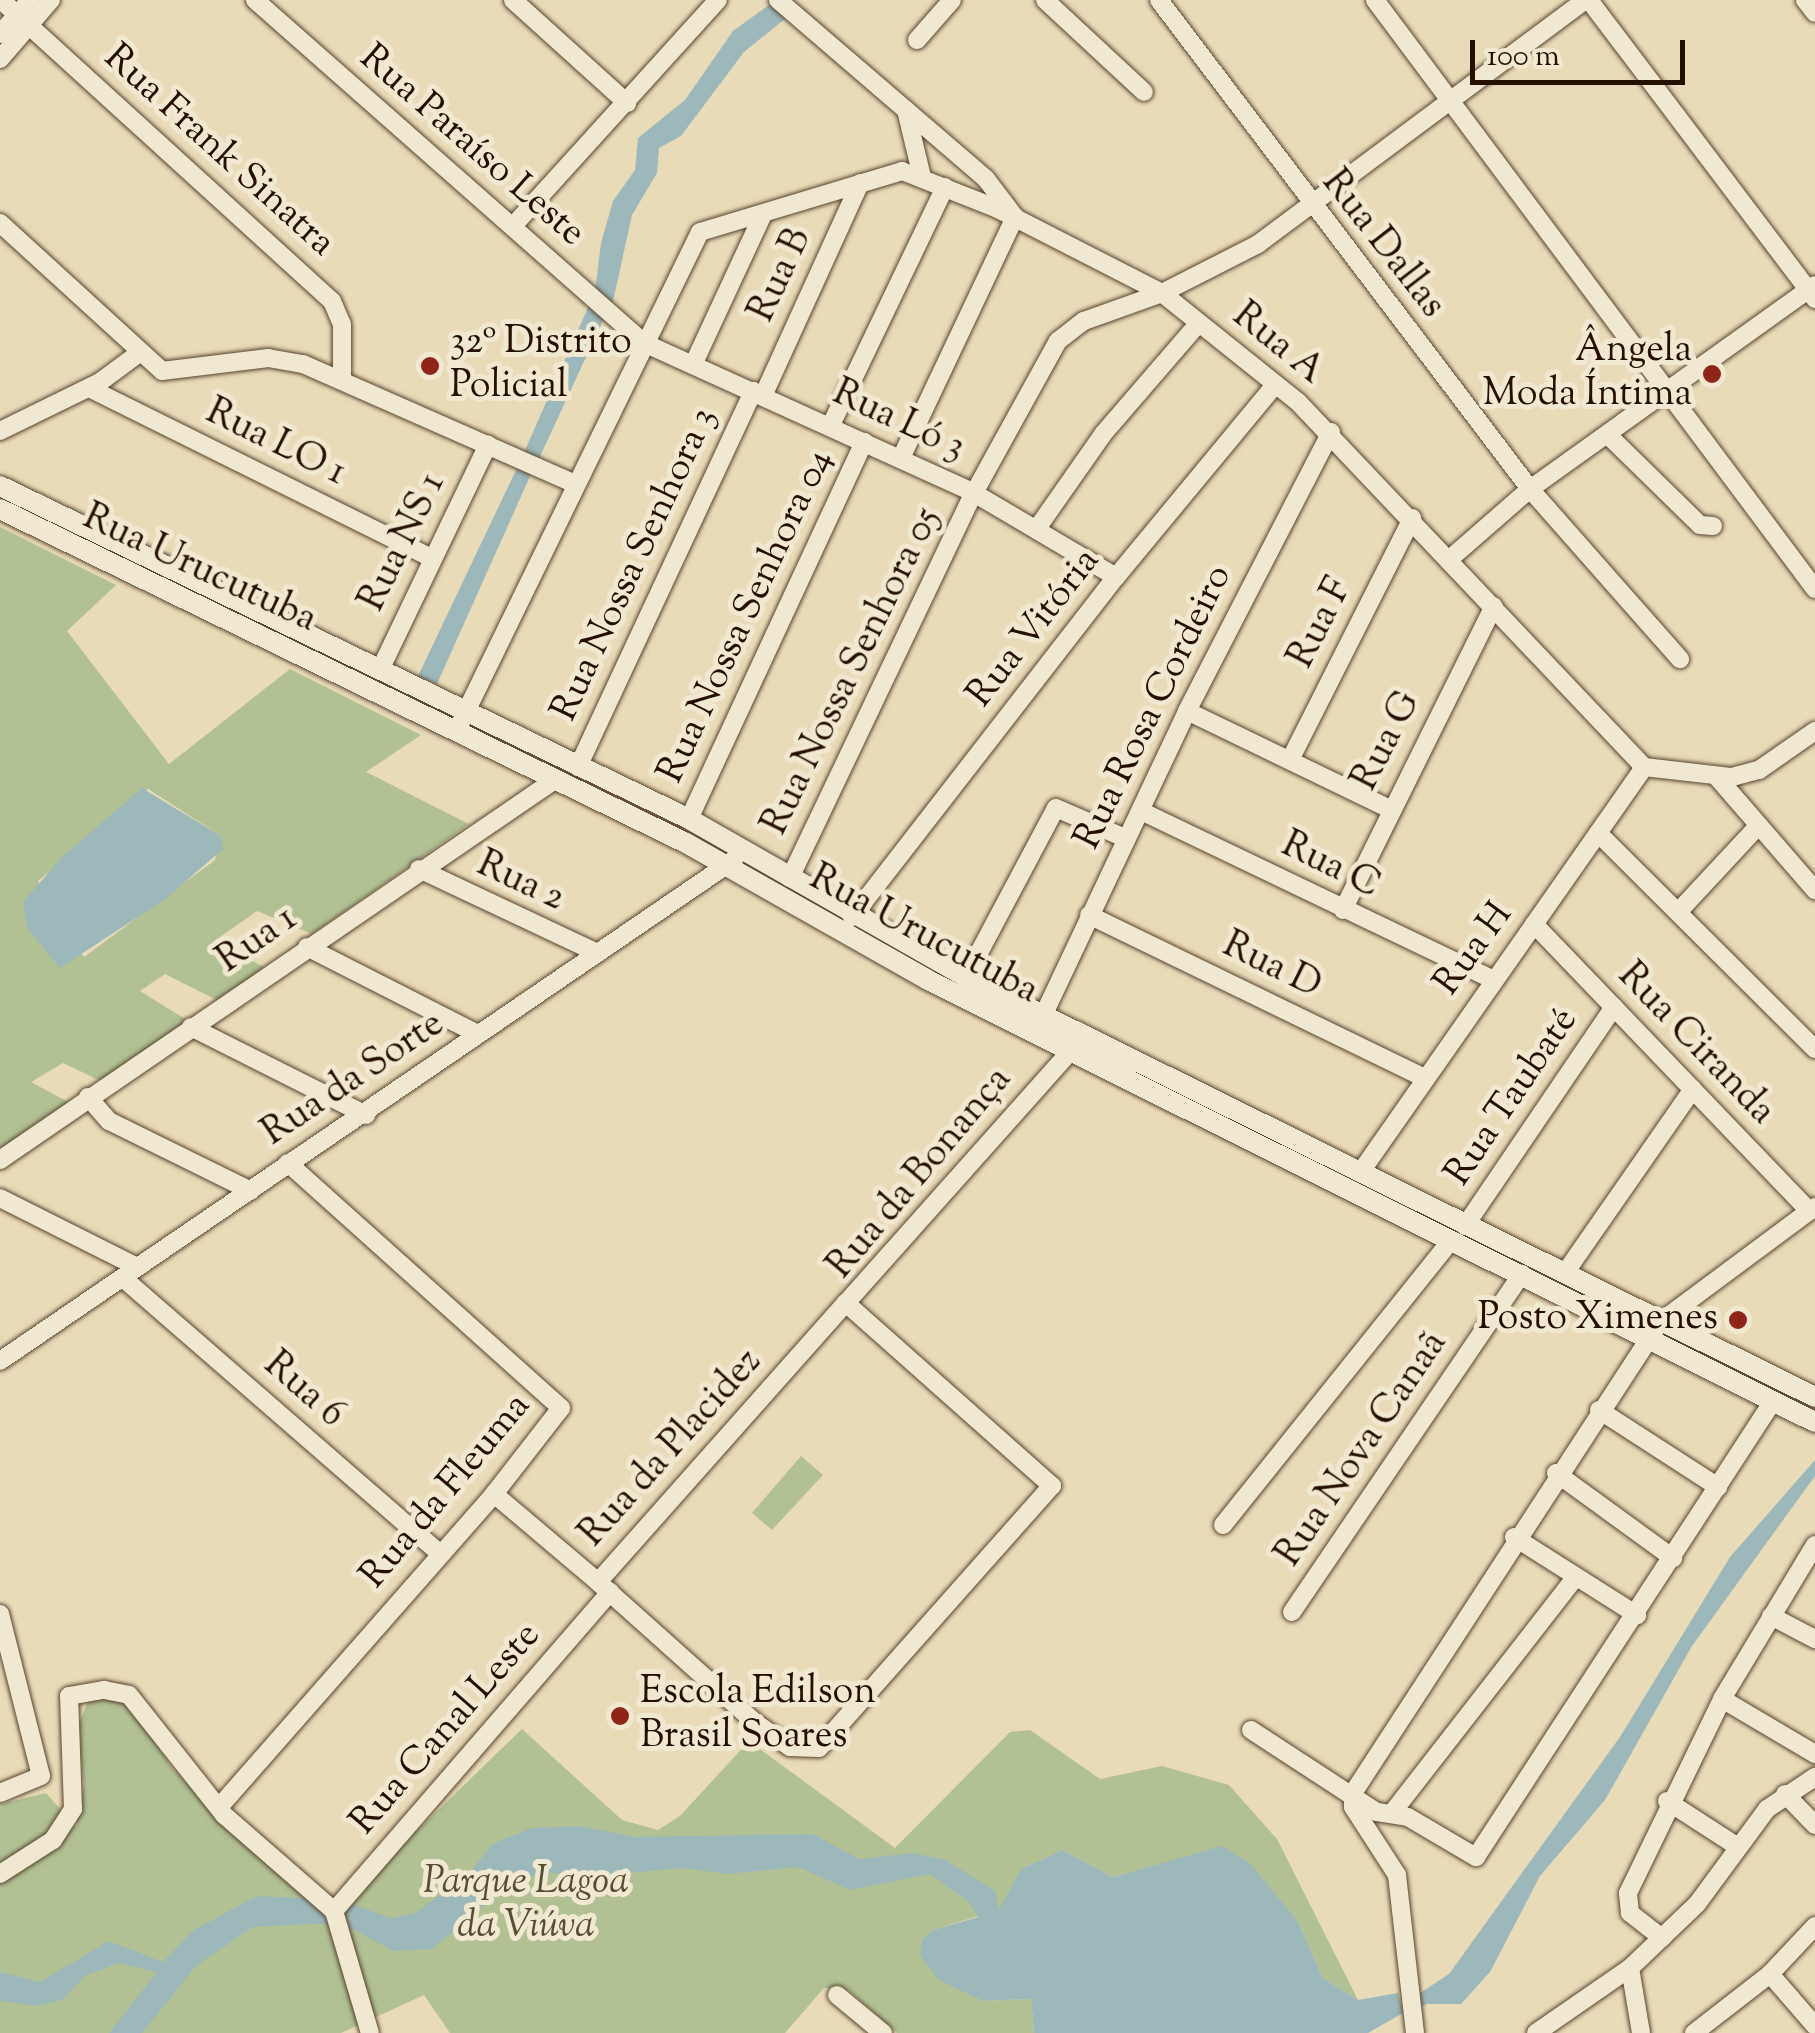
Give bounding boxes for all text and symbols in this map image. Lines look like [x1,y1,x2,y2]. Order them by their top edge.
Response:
scale bar [1475,20,1690,82]
street label: Rua Frank Sinatra [93,36,343,268]
text: 100 m [1487,36,1560,79]
street label: Rua Paraíso Leste [349,37,593,257]
street label: Rua Dallas [1310,162,1454,328]
street label: Rua B [741,222,823,330]
street label: Rua A [1222,294,1332,396]
place label: 32º Distrito Policial [450,321,632,410]
place label: Ângela Moda Íntima [1483,329,1692,418]
marker: 32º Distrito Policial [419,355,441,377]
marker: Ângela Moda Íntima [1701,363,1723,385]
street label: Rua Ló 3 [825,372,971,472]
street label: Rua LO 1 [198,391,352,497]
street label: Rua Nossa Senhora 3 [543,401,729,729]
street label: Rua Nossa Senhora 04 [650,443,844,791]
street label: Rua NS 1 [351,467,457,619]
street label: Rua Urucutuba [75,496,323,644]
street label: Rua Nossa Senhora 05 [754,501,952,843]
street label: Rua Vitória [959,540,1111,718]
street label: Rua Rosa Cordeiro [1067,559,1243,857]
street label: Rua F [1280,571,1364,677]
street label: Rua G [1344,685,1432,799]
street label: Rua C [1273,824,1387,910]
street label: Rua 2 [469,843,571,923]
street label: Rua Urucutuba [801,857,1045,1015]
street label: Rua H [1426,895,1524,1005]
street label: Rua 1 [209,897,307,985]
street label: Rua D [1214,924,1328,1010]
street label: Rua Ciranda [1607,955,1783,1135]
street label: Rua Taubaté [1437,1001,1589,1195]
street label: Rua da Sorte [255,1003,453,1157]
street label: Rua da Bonança [819,1059,1023,1289]
place label: Posto Ximenes [1478,1297,1718,1343]
marker: Posto Ximenes [1727,1309,1749,1331]
street label: Rua Nova Canaã [1268,1324,1458,1576]
street label: Rua da Placidez [571,1341,773,1557]
street label: Rua 6 [253,1343,353,1439]
street label: Rua da Fleuma [352,1385,542,1599]
street label: Rua Canal Leste [342,1615,552,1845]
place label: Escola Edilson Brasil Soares [640,1671,876,1760]
marker: Escola Edilson Brasil Soares [609,1705,631,1727]
park label: Parque Lagoa da Viúva [423,1861,629,1950]

